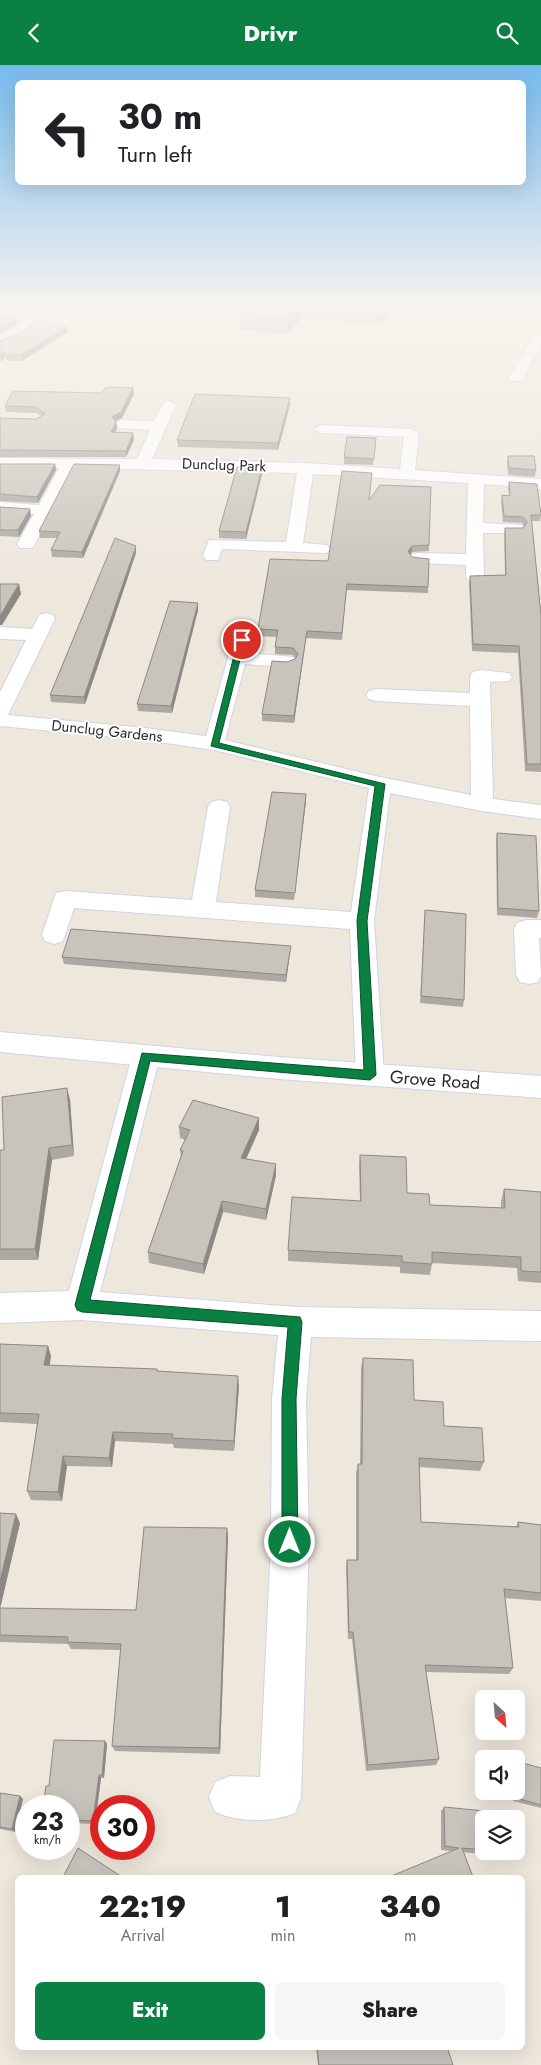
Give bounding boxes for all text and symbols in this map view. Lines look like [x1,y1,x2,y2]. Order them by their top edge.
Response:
text: Drivr [244,17,297,49]
icon: back [20,19,48,47]
icon: search [493,19,521,47]
text: 30 m [118,92,202,142]
icon: left [35,100,100,165]
text: Turn left [118,138,192,170]
street label: Dunclug Park [182,453,267,477]
pin [221,619,263,661]
icon: arrive [228,626,256,654]
street label: Dunclug Gardens [50,714,164,748]
street label: Grove Road [389,1064,481,1096]
position arrow [263,1515,315,1567]
north arrow [475,1690,525,1740]
map controls [475,1690,525,1860]
button: sound [475,1750,525,1800]
speed limit sign: 30 [90,1795,155,1860]
text: 23 [32,1803,63,1839]
button: layers [475,1810,525,1860]
text: km/h [34,1831,61,1849]
text: 22:19 [99,1885,186,1928]
text: 1 [275,1885,291,1928]
text: 340 [379,1885,441,1928]
text: Arrival [121,1924,165,1947]
text: min [270,1924,295,1947]
text: m [404,1924,416,1947]
button: Exit [35,1982,265,2040]
button: Share [275,1982,505,2040]

